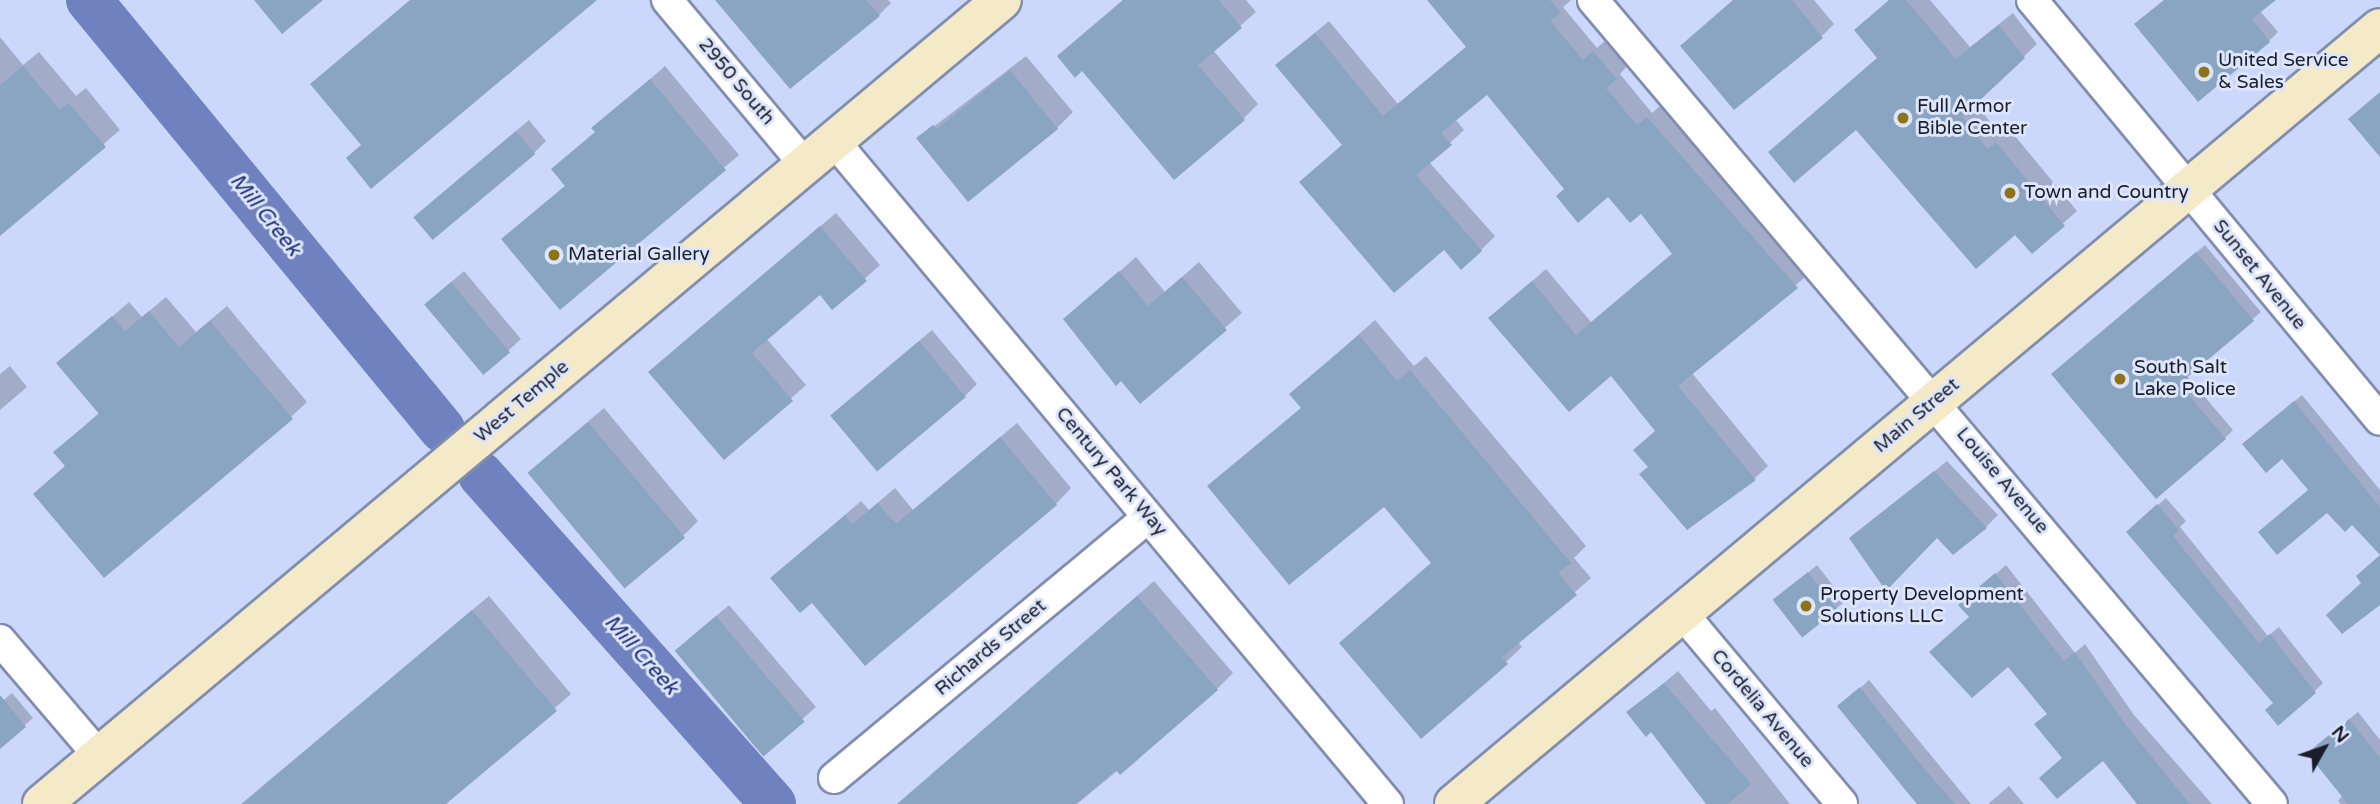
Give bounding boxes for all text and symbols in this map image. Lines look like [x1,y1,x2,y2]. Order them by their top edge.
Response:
street label: 2950 South [693,34,779,130]
place label: United Service & Sales [2218,50,2349,94]
marker: United Service & Sales [2196,64,2212,80]
place label: Full Armor Bible Center [1917,96,2027,140]
marker: Full Armor Bible Center [1895,110,1911,126]
water label: Mill Creek [224,169,306,261]
place label: Town and Country [2024,182,2189,204]
marker: Town and Country [2002,185,2018,201]
street label: Sunset Avenue [2208,215,2310,335]
place label: Material Gallery [568,244,710,266]
marker: Material Gallery [546,247,562,263]
street label: West Temple [470,356,574,448]
place label: South Salt Lake Police [2134,357,2236,401]
marker: South Salt Lake Police [2112,371,2128,387]
street label: Main Street [1870,374,1964,458]
street label: Century Park Way [1051,403,1171,541]
street label: Louise Avenue [1951,423,2053,539]
place label: Property Development Solutions LLC [1820,584,2024,628]
street label: Richards Street [931,595,1051,701]
marker: Property Development Solutions LLC [1798,598,1814,614]
water label: Mill Creek [599,610,683,700]
street label: Cordelia Avenue [1706,645,1818,773]
north arrow [2289,713,2359,783]
text: N [2327,722,2353,747]

